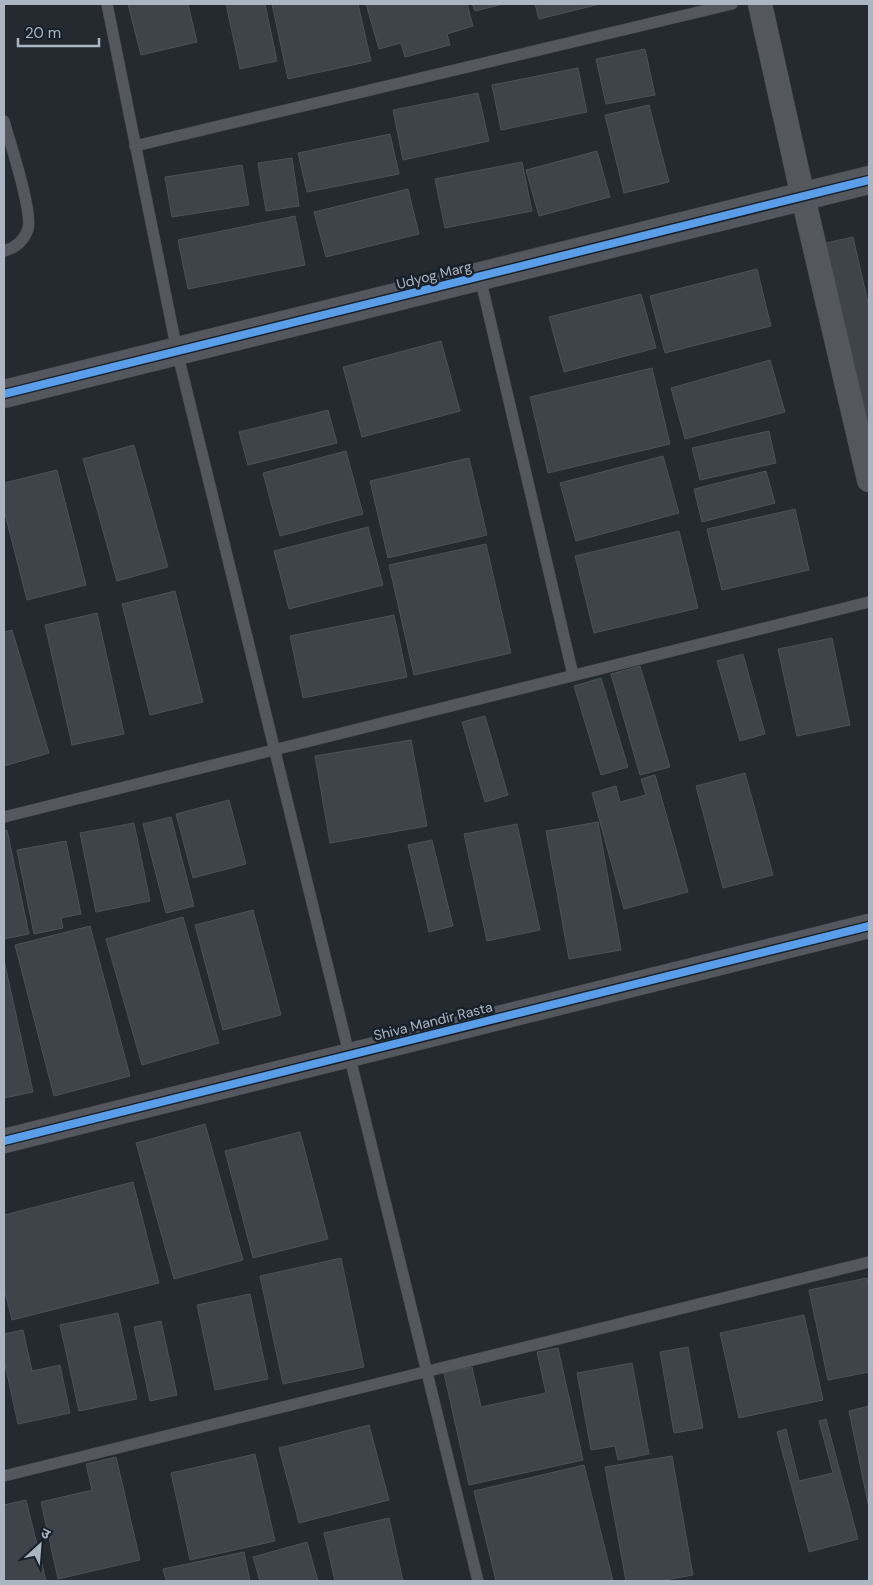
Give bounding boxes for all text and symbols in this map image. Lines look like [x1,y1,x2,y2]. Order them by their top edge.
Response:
scale bar [18,15,99,47]
text: 20 m [25,23,61,43]
street label: Udyog Marg [395,257,474,293]
street label: Shiva Mandir Rasta [372,998,494,1044]
north arrow [15,1520,65,1570]
text: उ [38,1523,54,1544]

